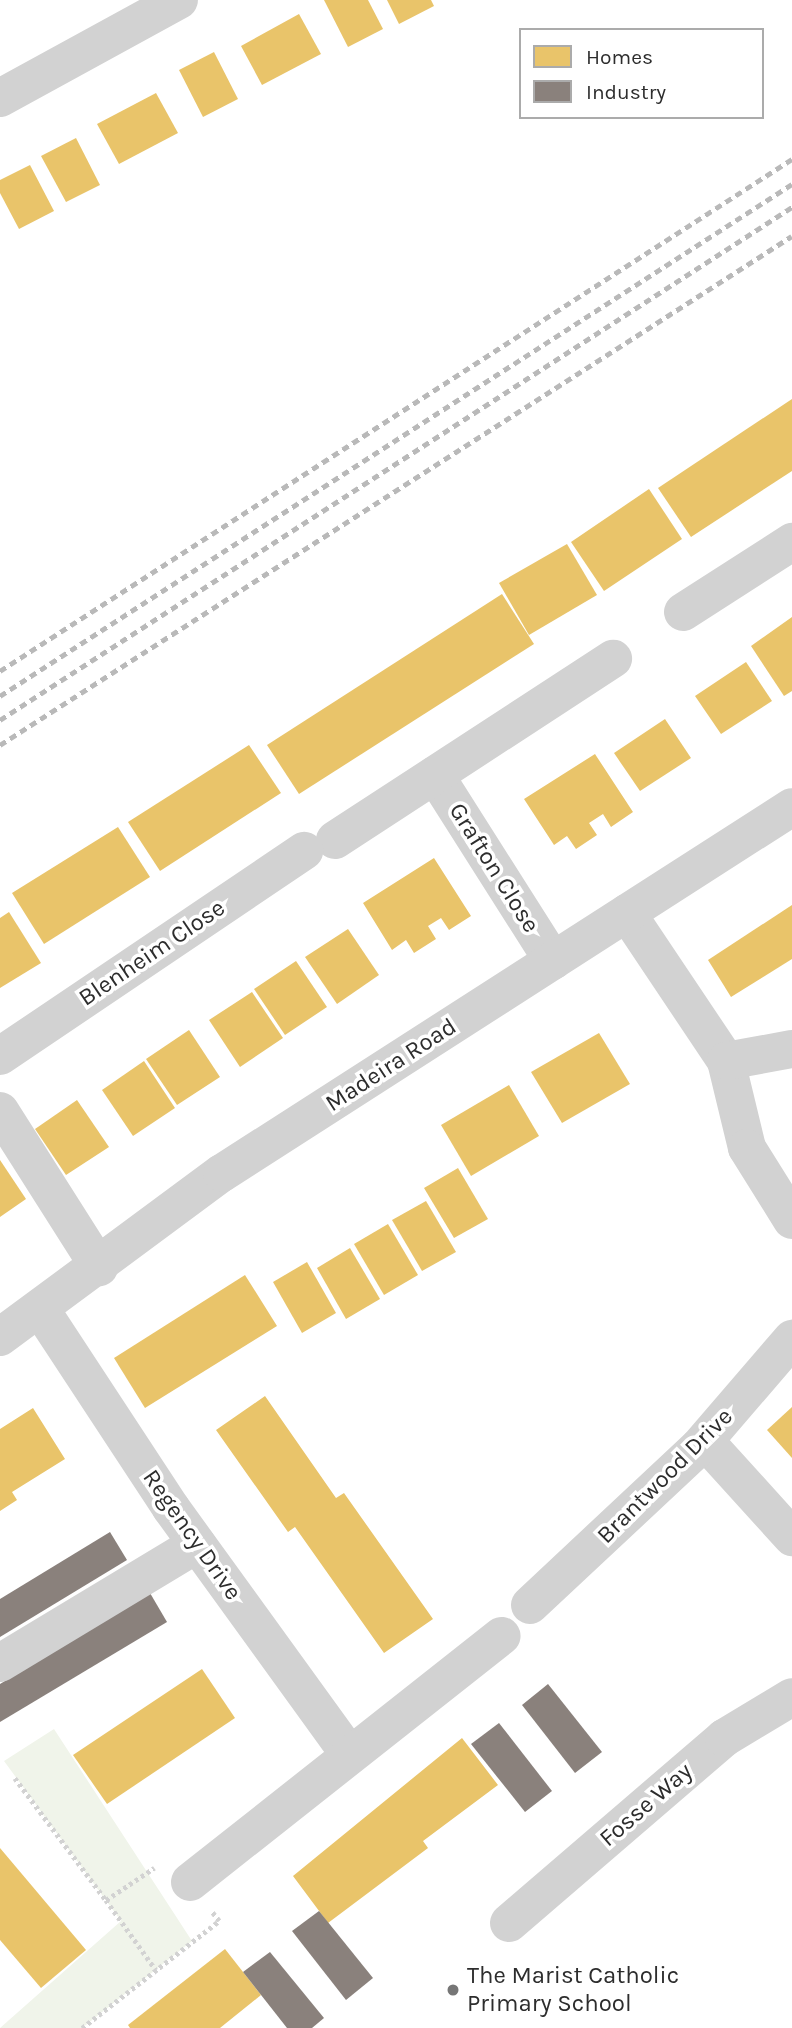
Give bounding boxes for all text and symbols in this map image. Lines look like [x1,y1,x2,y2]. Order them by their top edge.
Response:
legend [519,28,764,119]
text: Homes [586,45,653,69]
text: Industry [586,80,666,104]
street label: Grafton Close [443,798,545,938]
street label: Blenheim Close [73,894,231,1012]
street label: Madeira Road [320,1012,462,1118]
street label: Brantwood Drive [591,1402,739,1550]
street label: Regency Drive [136,1464,248,1606]
street label: Fosse Way [594,1757,698,1853]
place label: The Marist Catholic Primary School [467,1962,679,2018]
marker: The Marist Catholic Primary School [445,1982,461,1998]

